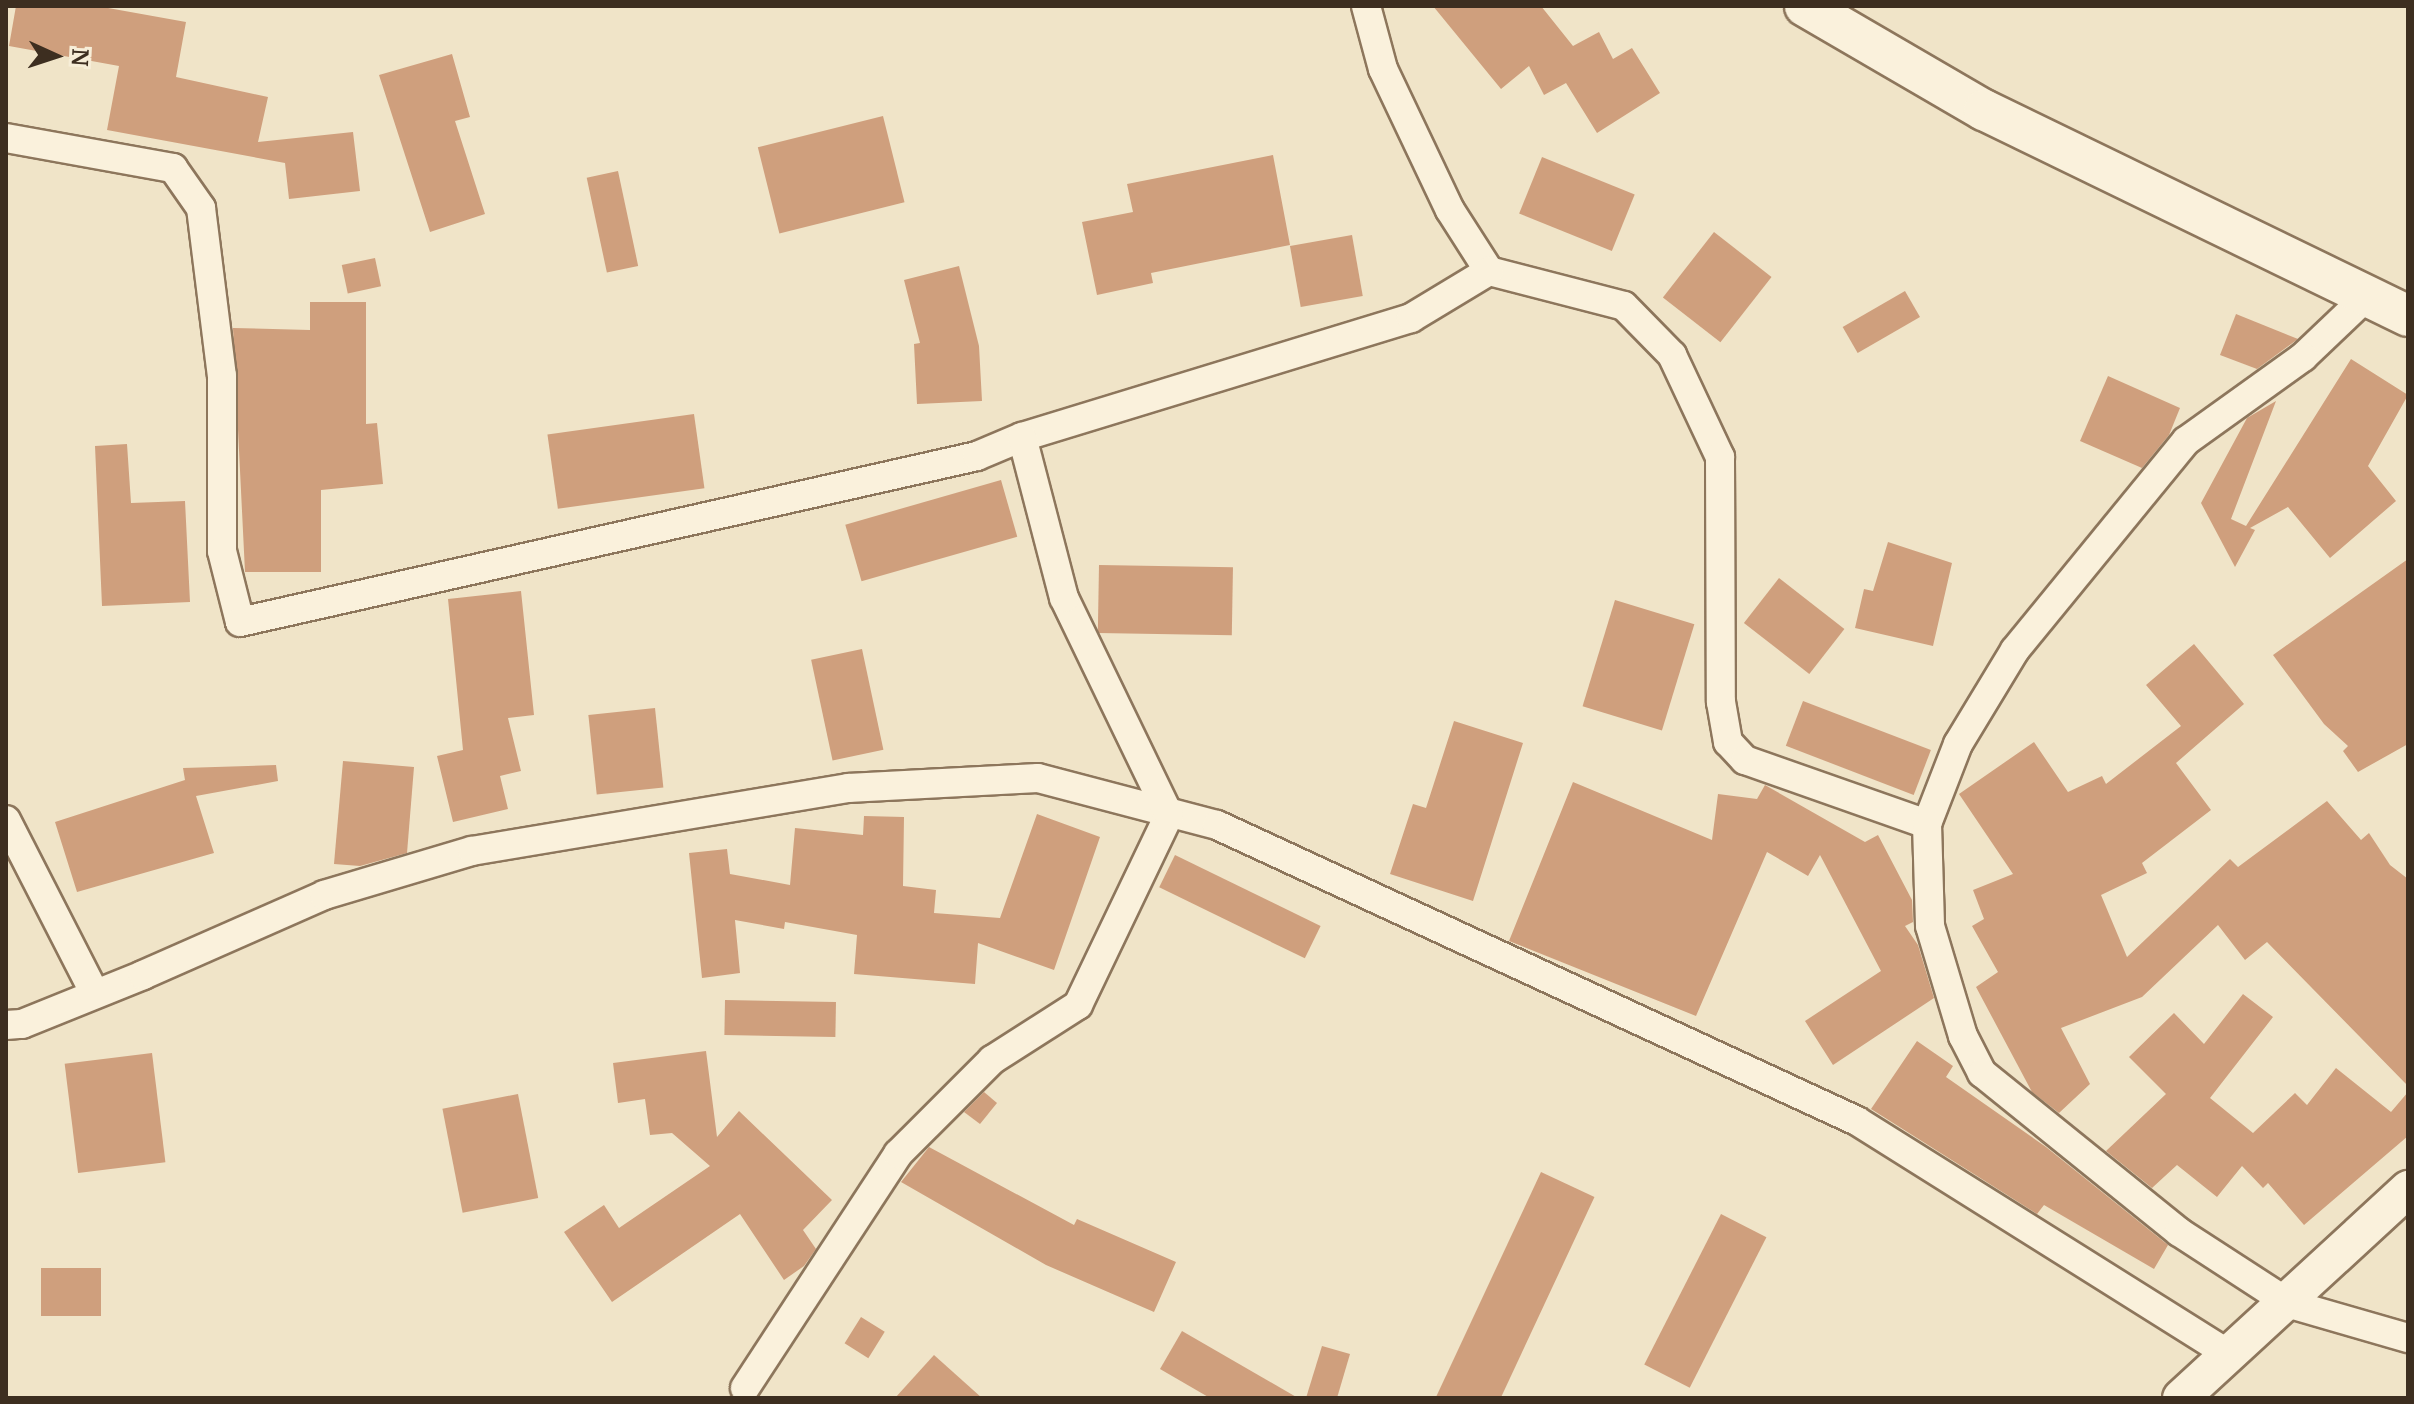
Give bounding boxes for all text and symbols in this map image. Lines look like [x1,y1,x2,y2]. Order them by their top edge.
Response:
north arrow [16,16,96,96]
text: N [66,48,94,67]

